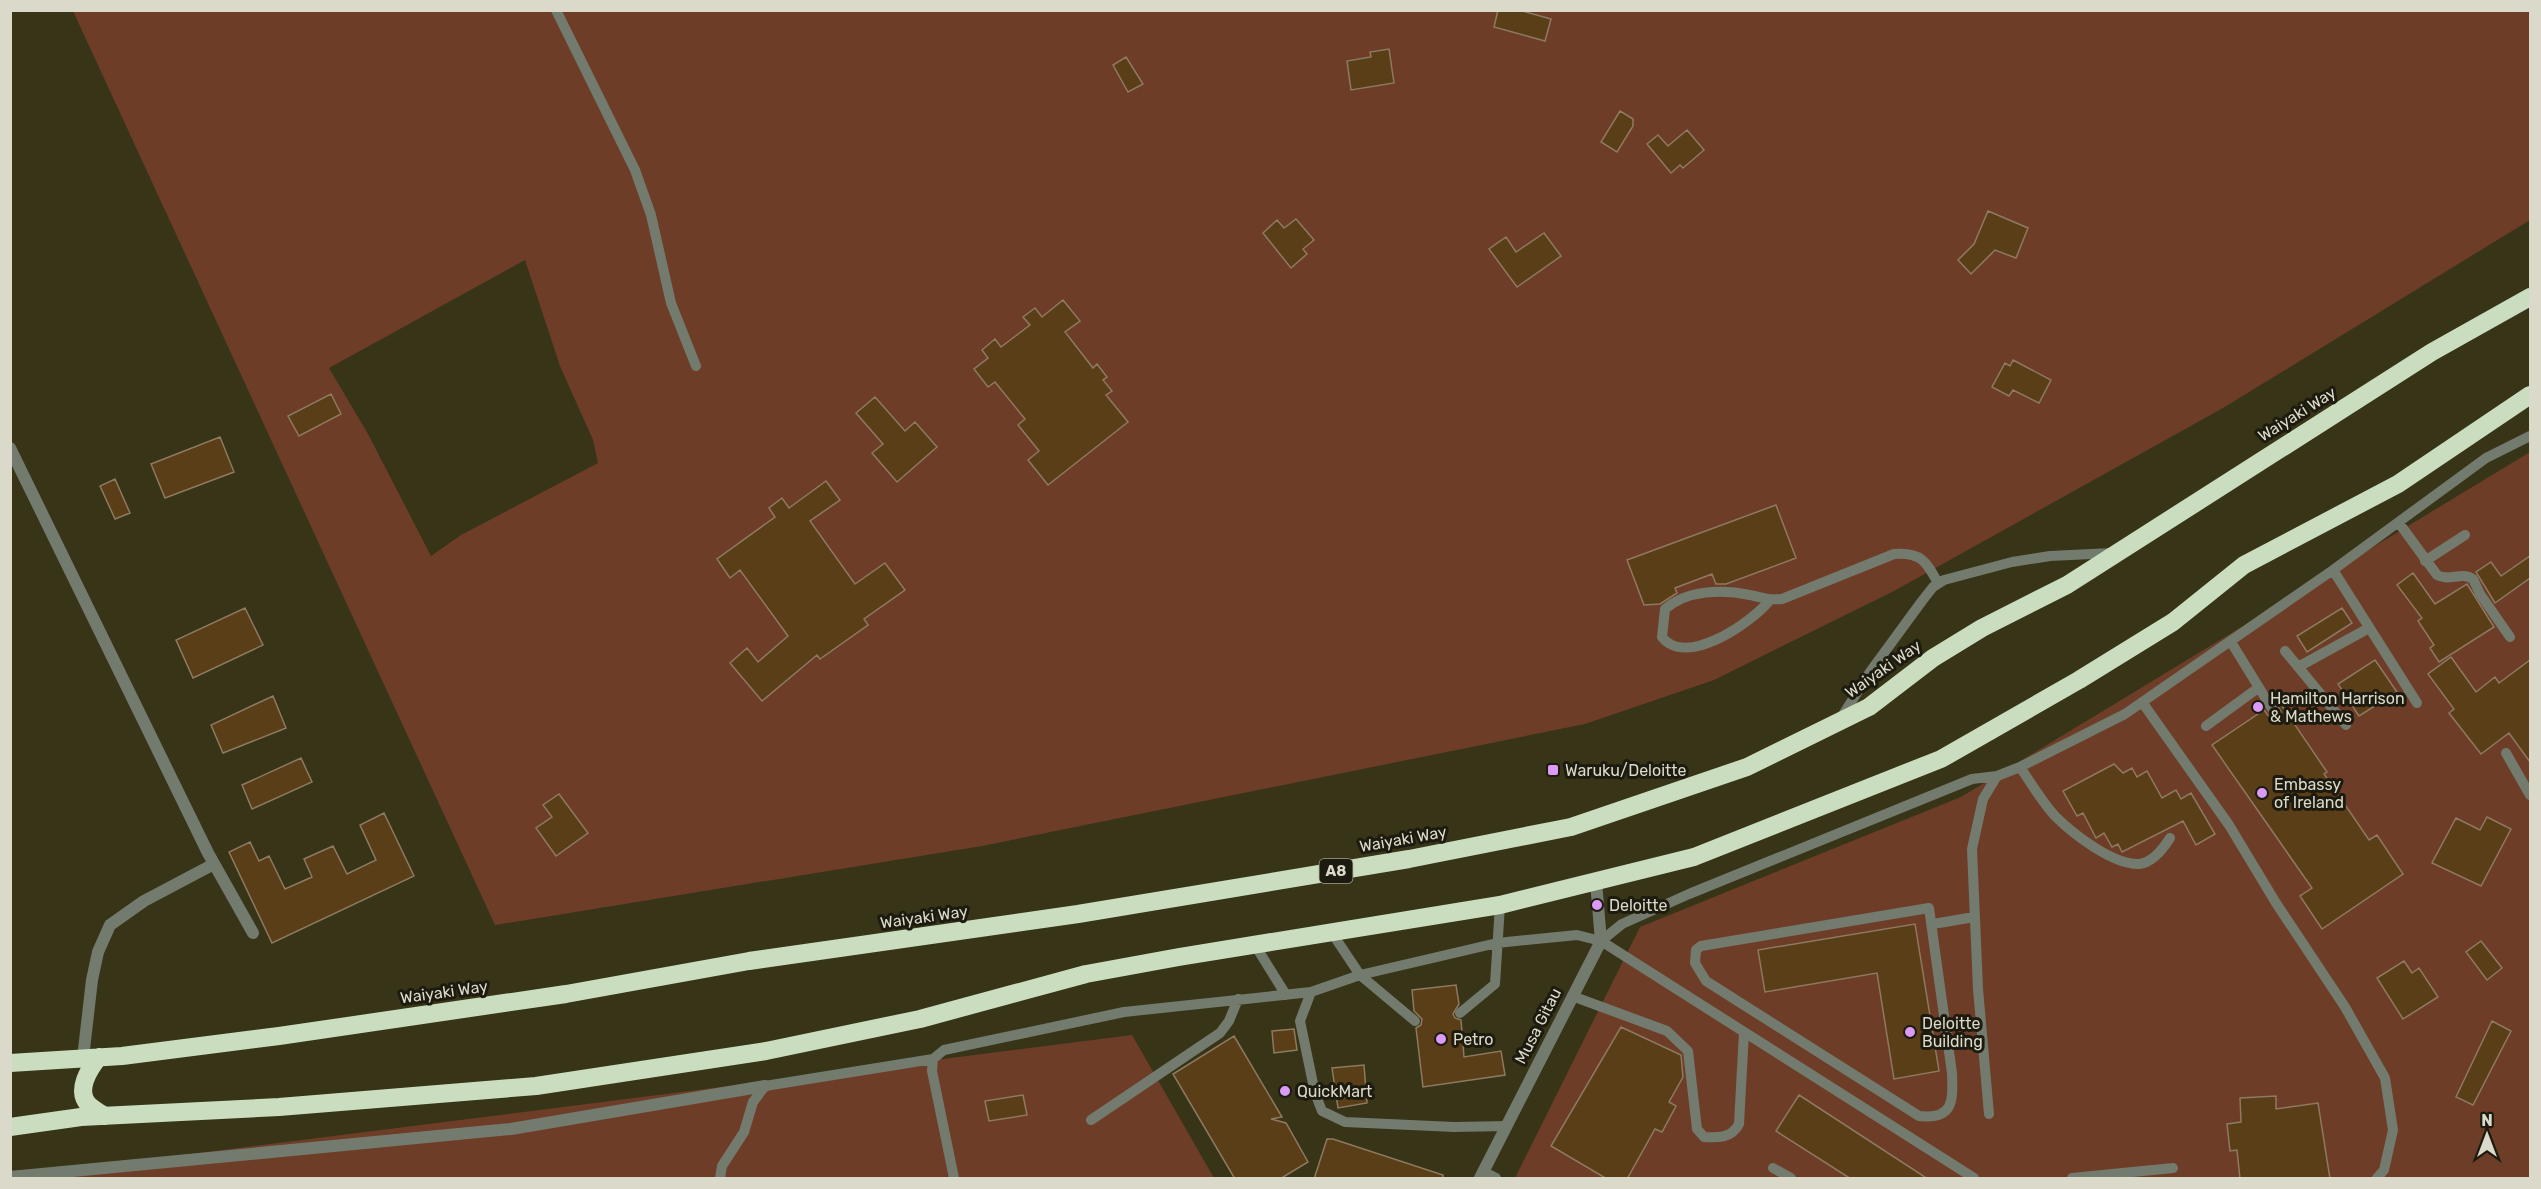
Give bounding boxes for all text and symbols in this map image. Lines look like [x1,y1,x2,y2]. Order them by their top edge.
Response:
street label: Waiyaki Way [2255,382,2340,445]
street label: Waiyaki Way [1841,636,1925,702]
place label: Hamilton Harrison & Mathews [2270,689,2405,726]
marker: Hamilton Harrison & Mathews [2251,700,2265,714]
place label: Waruku/Deloitte [1565,761,1687,780]
marker: Waruku/Deloitte [1546,763,1560,777]
place label: Embassy of Ireland [2274,775,2344,812]
marker: Embassy of Ireland [2255,786,2269,800]
street label: Waiyaki Way [1358,822,1448,856]
road number: A8 [1320,859,1352,883]
place label: Deloitte [1609,896,1667,915]
marker: Deloitte [1590,898,1604,912]
street label: Waiyaki Way [879,901,969,933]
street label: Waiyaki Way [399,976,489,1008]
street label: Musa Gitau [1511,985,1565,1067]
place label: Deloitte Building [1922,1014,1983,1051]
marker: Deloitte Building [1903,1025,1917,1039]
place label: Petro [1453,1030,1493,1049]
marker: Petro [1434,1032,1448,1046]
place label: QuickMart [1297,1082,1372,1101]
marker: QuickMart [1278,1084,1292,1098]
north arrow [2457,1105,2517,1165]
text: N [2481,1111,2493,1130]

